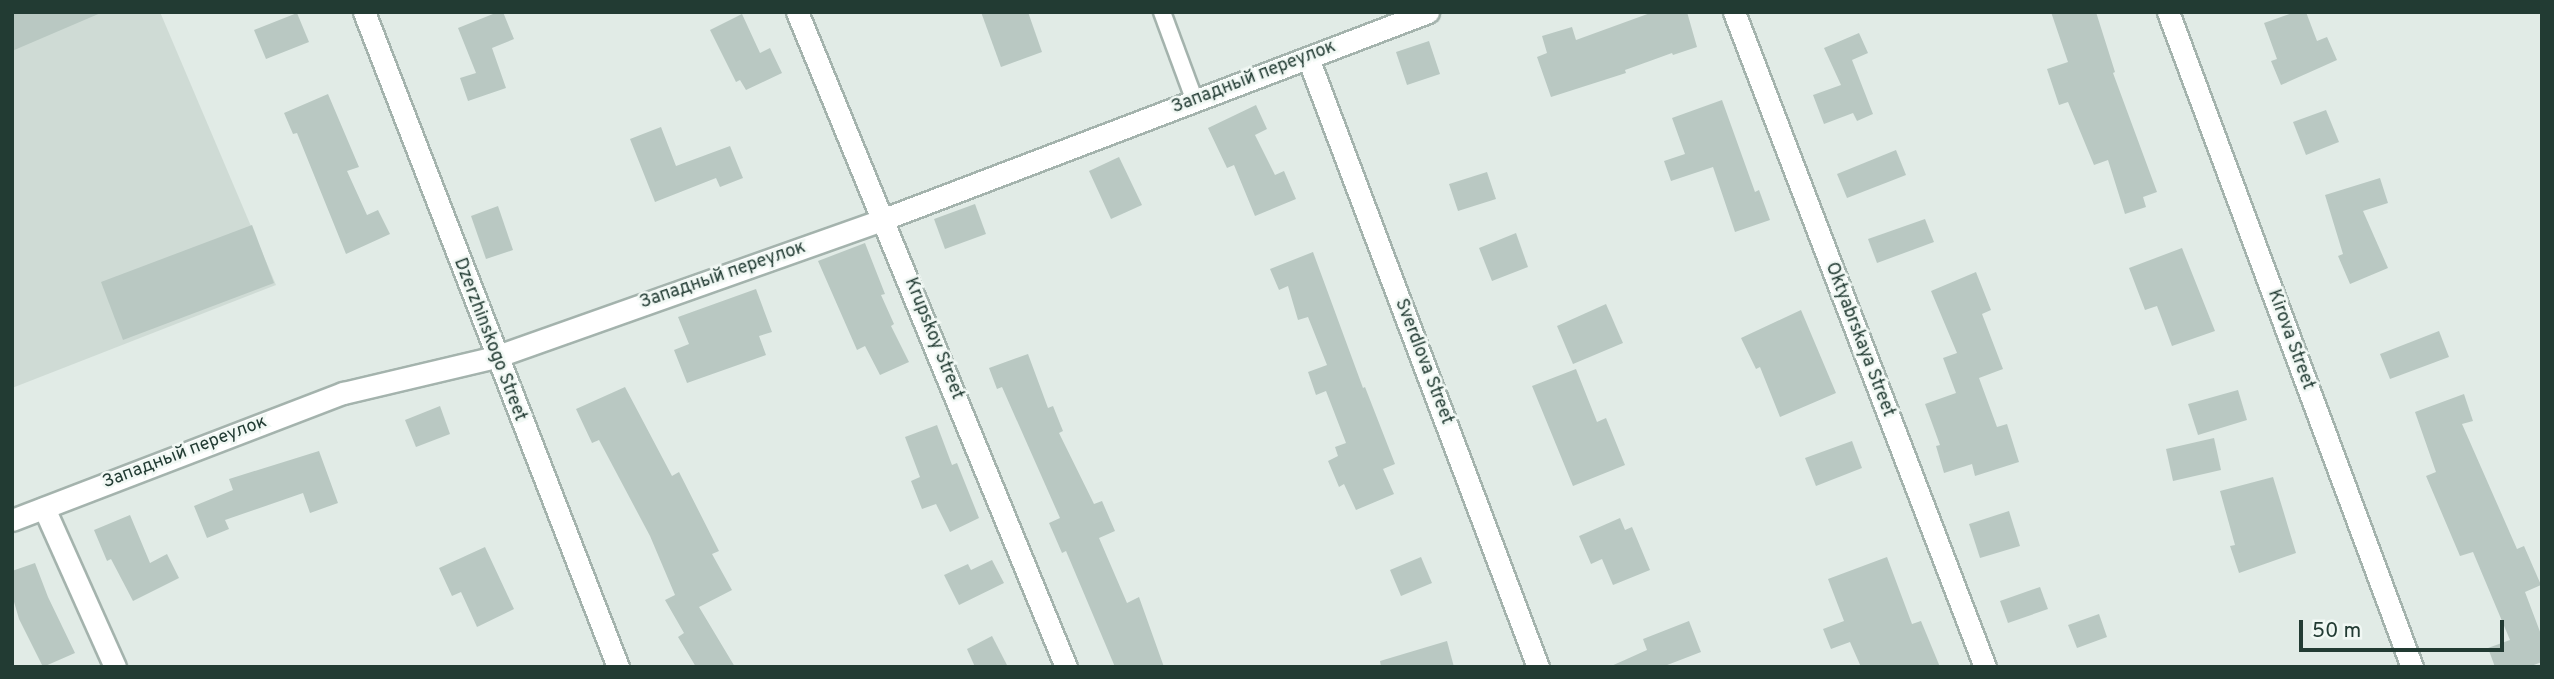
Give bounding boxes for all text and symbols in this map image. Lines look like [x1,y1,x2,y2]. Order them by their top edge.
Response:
street label: Западный переулок [1169,37,1339,119]
street label: Западный переулок [637,237,809,315]
street label: Dzerzhinskogo Street [448,255,530,425]
street label: Oktyabrskaya Street [1820,260,1898,420]
street label: Krupskoy Street [899,275,967,403]
street label: Kirova Street [2262,287,2318,393]
street label: Sverdlova Street [1389,296,1457,428]
street label: Западный переулок [100,412,270,494]
scale bar [2302,606,2507,650]
text: 50 m [2312,618,2361,645]

